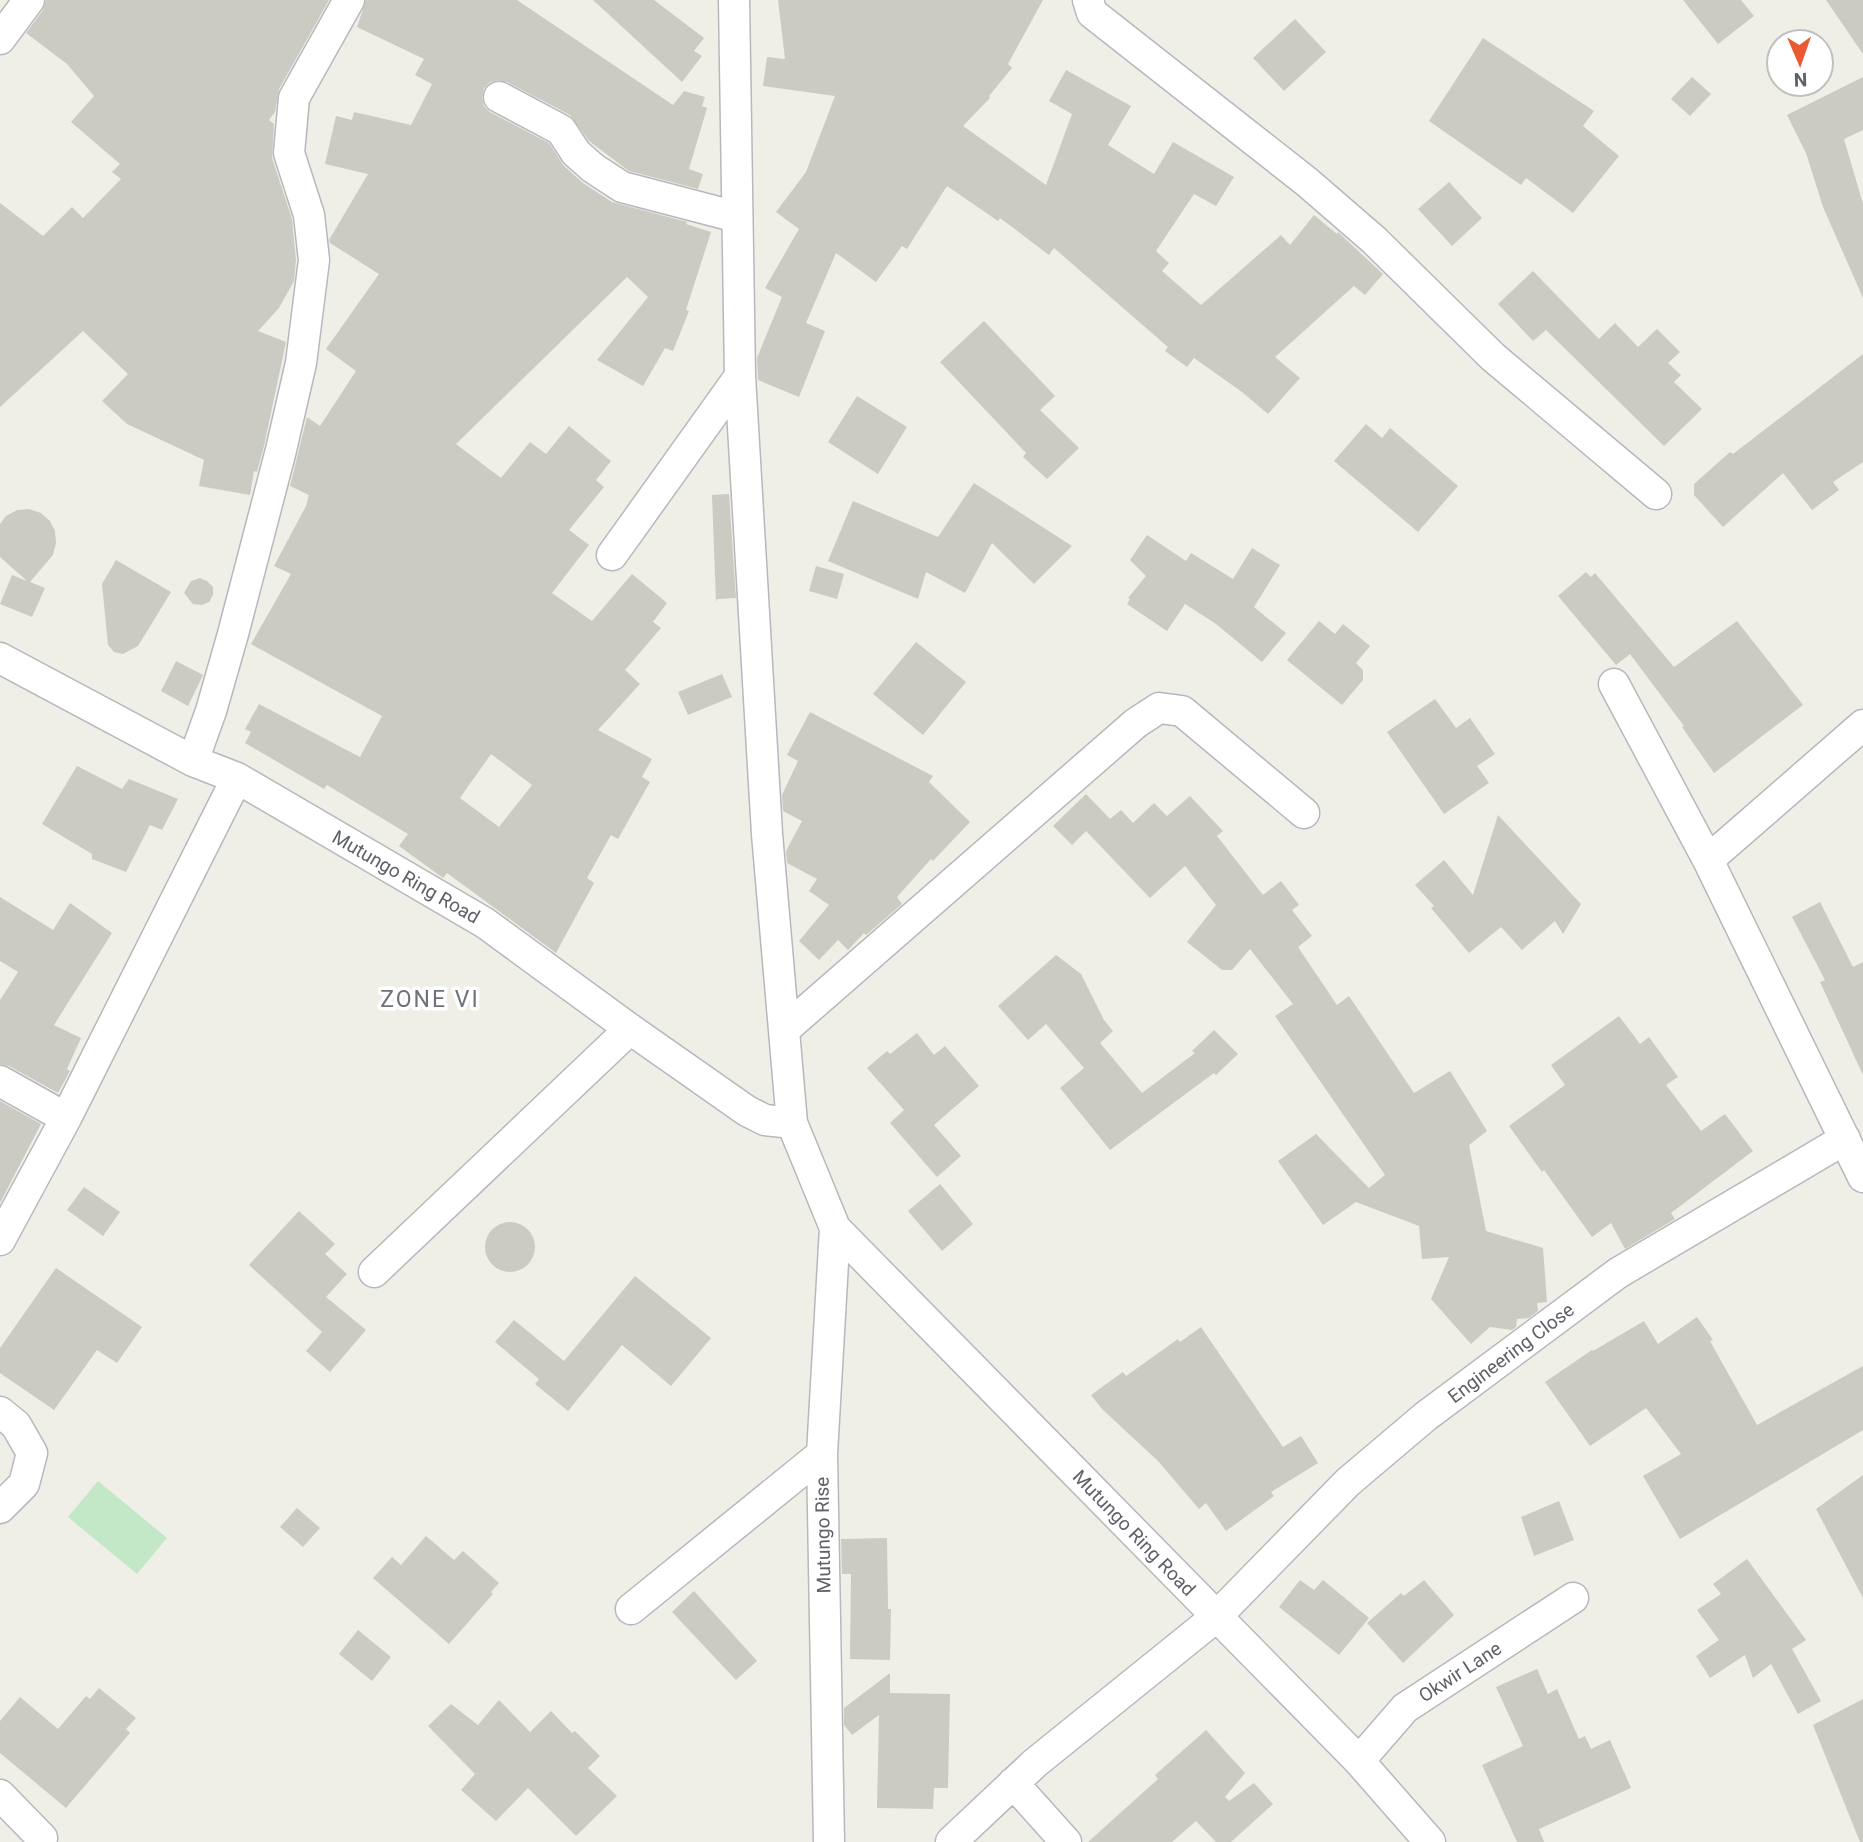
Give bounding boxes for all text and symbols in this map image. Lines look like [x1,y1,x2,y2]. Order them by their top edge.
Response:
north arrow [1765,28,1835,98]
text: N [1793,68,1808,91]
street label: Mutungo Ring Road [328,825,484,929]
district label: ZONE VI [380,986,480,1013]
street label: Engineering Close [1443,1298,1579,1408]
street label: Mutungo Ring Road [1068,1465,1200,1601]
street label: Mutungo Rise [810,1476,836,1594]
street label: Okwir Lane [1414,1637,1506,1707]

